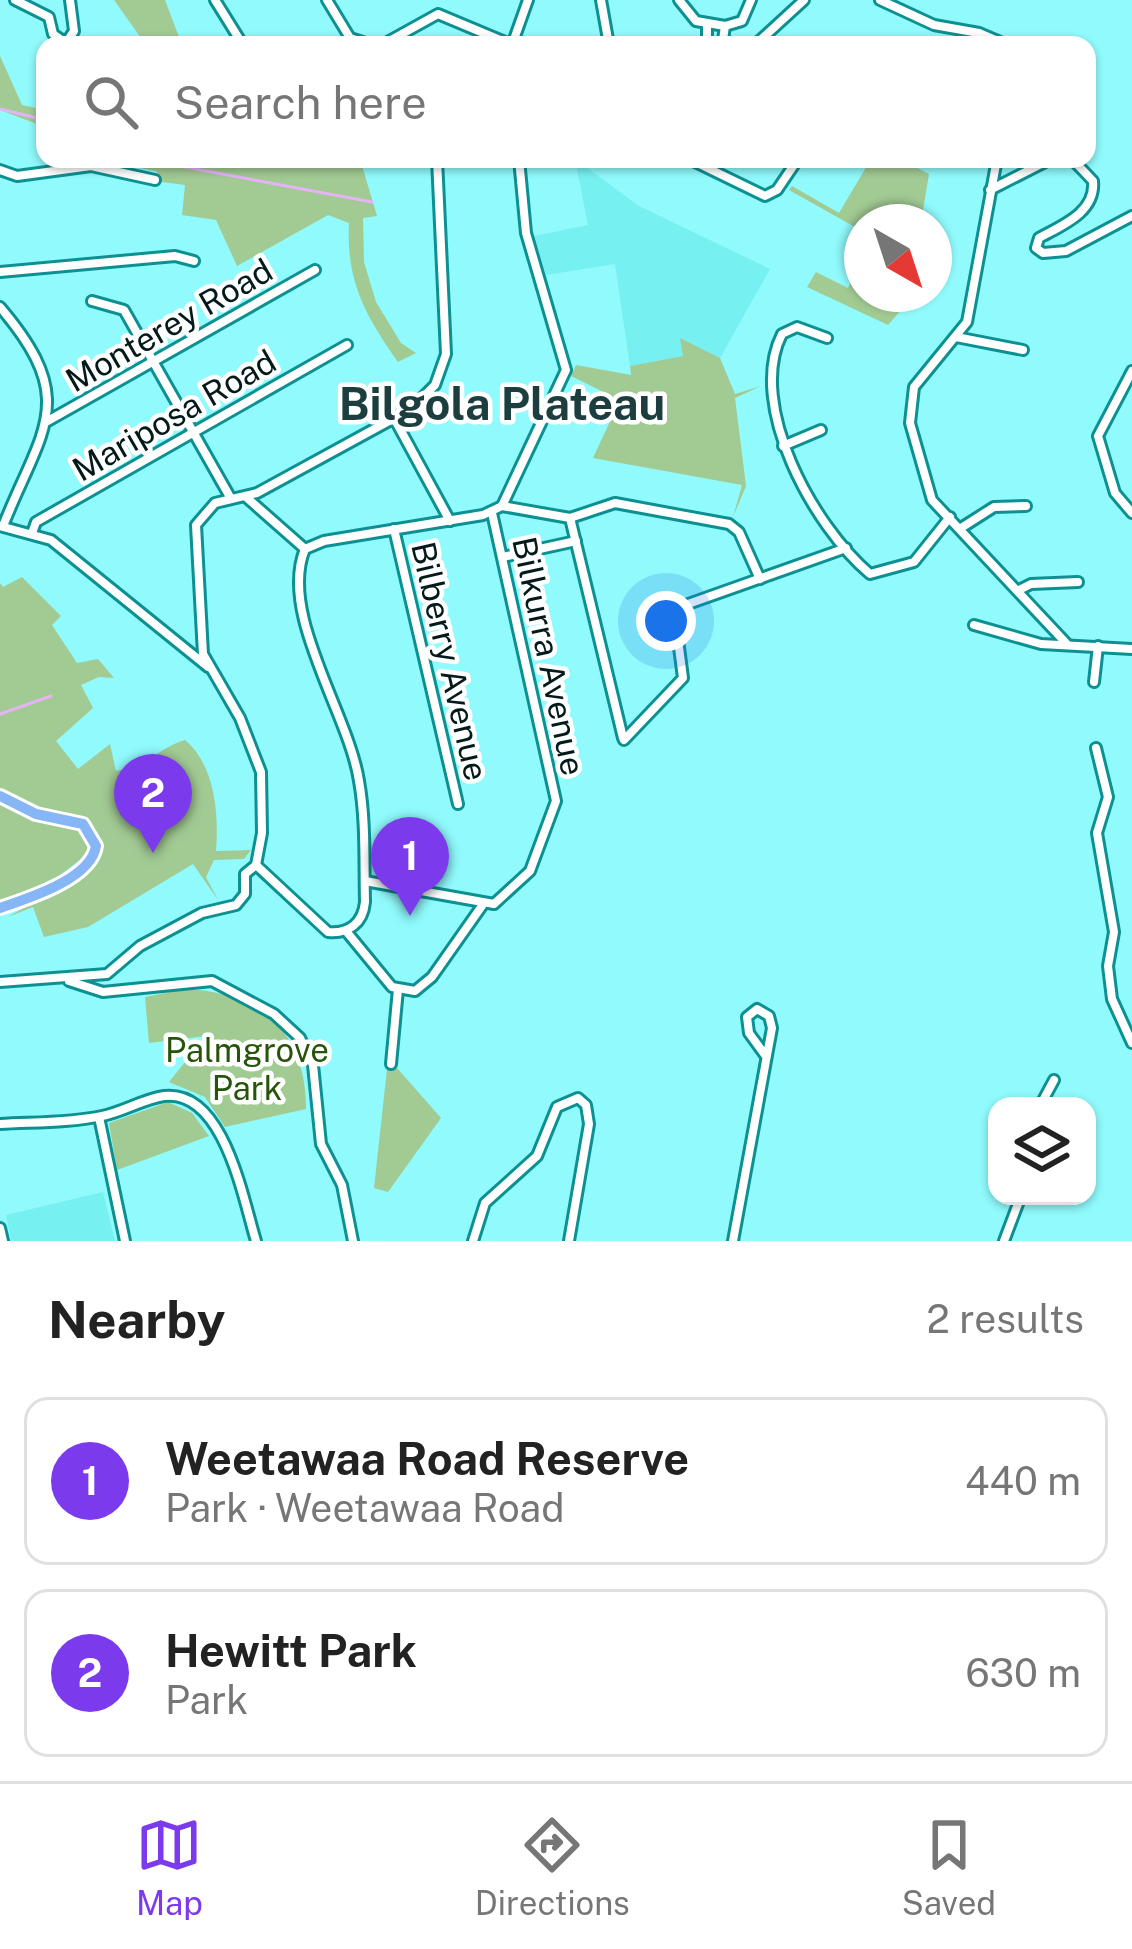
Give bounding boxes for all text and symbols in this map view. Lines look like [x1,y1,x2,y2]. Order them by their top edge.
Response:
search box [36,36,1096,168]
icon: search [78,69,144,135]
text: Search here [174,76,427,129]
north arrow [844,204,952,312]
street label: Monterey Road [59,251,279,399]
street label: Mariposa Road [66,342,282,488]
district label: Bilgola Plateau [339,377,665,430]
street label: Bilkurra Avenue [505,533,593,779]
street label: Bilberry Avenue [404,538,496,784]
your location [636,591,696,651]
pin: 2 [114,754,192,853]
pin: 1 [371,817,449,916]
park label: Palmgrove Park [165,1031,329,1107]
map controls [988,1097,1096,1205]
button: layers [988,1097,1096,1205]
text: Nearby [48,1290,225,1349]
text: 2 results [927,1296,1084,1342]
text: Weetawaa Road Reserve [165,1432,689,1485]
text: 1 [82,1458,98,1504]
text: 440 m [965,1458,1081,1504]
text: Park · Weetawaa Road [165,1485,564,1531]
text: Hewitt Park [165,1624,417,1677]
text: 2 [78,1650,102,1696]
text: 630 m [966,1650,1081,1696]
text: Park [165,1677,248,1723]
tab: Map [136,1812,203,1922]
tab: Directions [475,1812,630,1922]
tab: Saved [902,1812,996,1922]

